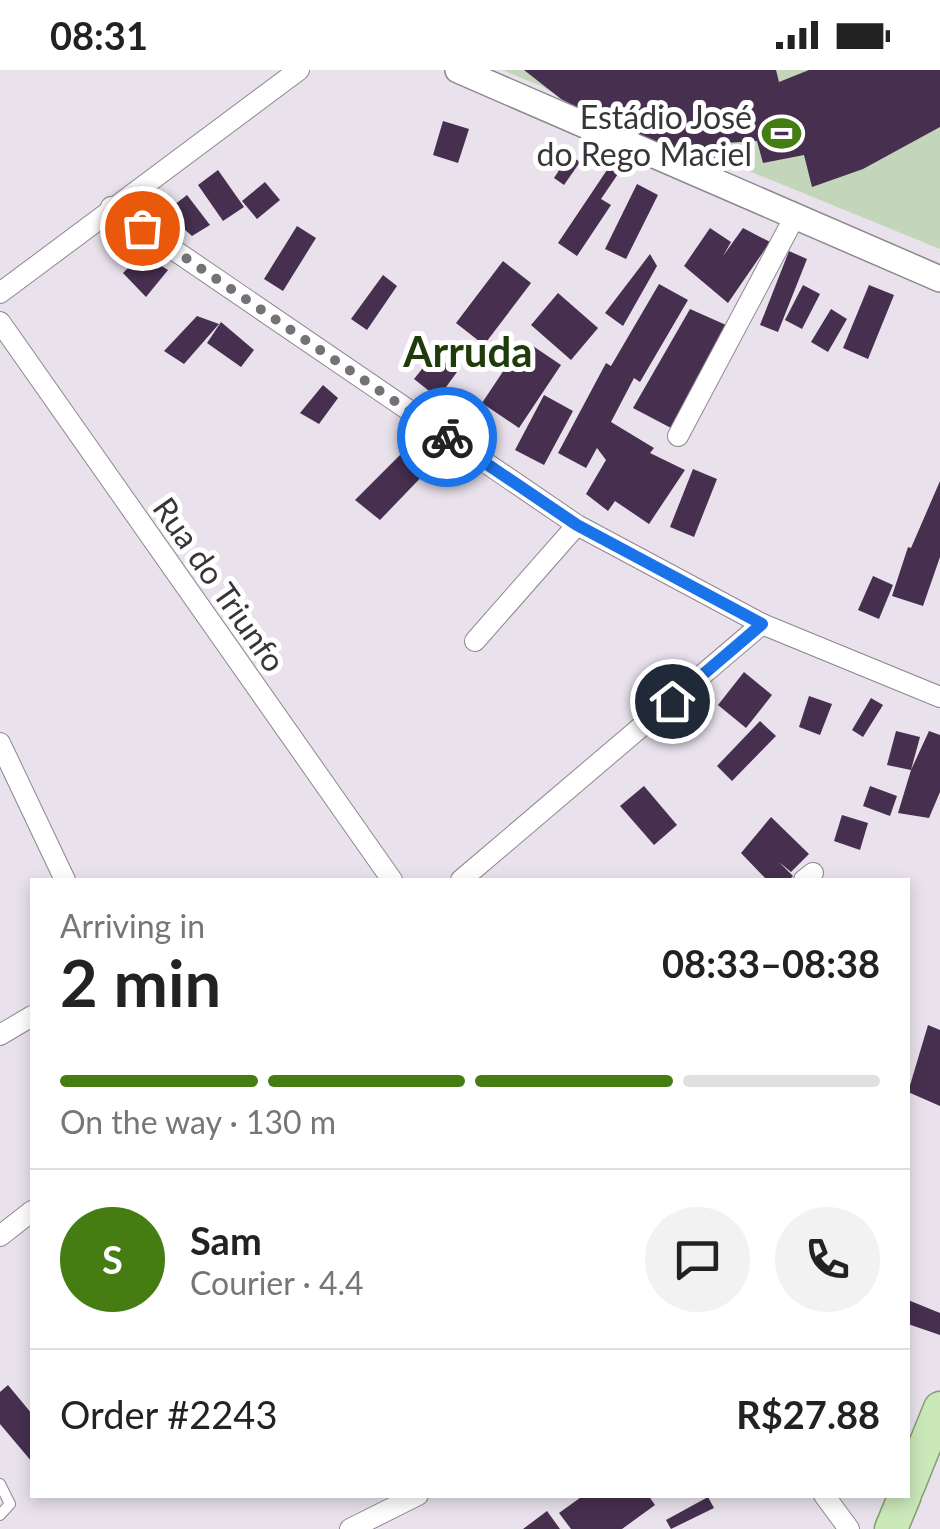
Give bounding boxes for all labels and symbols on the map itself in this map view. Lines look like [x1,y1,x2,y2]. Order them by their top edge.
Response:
place label: Estádio José do Rego Maciel [537,97,752,173]
sports icon: Estádio José do Rego Maciel [761,113,803,155]
pin [100,186,185,271]
district label: Arruda [402,326,533,376]
courier [397,387,497,487]
street label: Rua do Triunfo [146,489,294,679]
pin [630,659,715,744]

